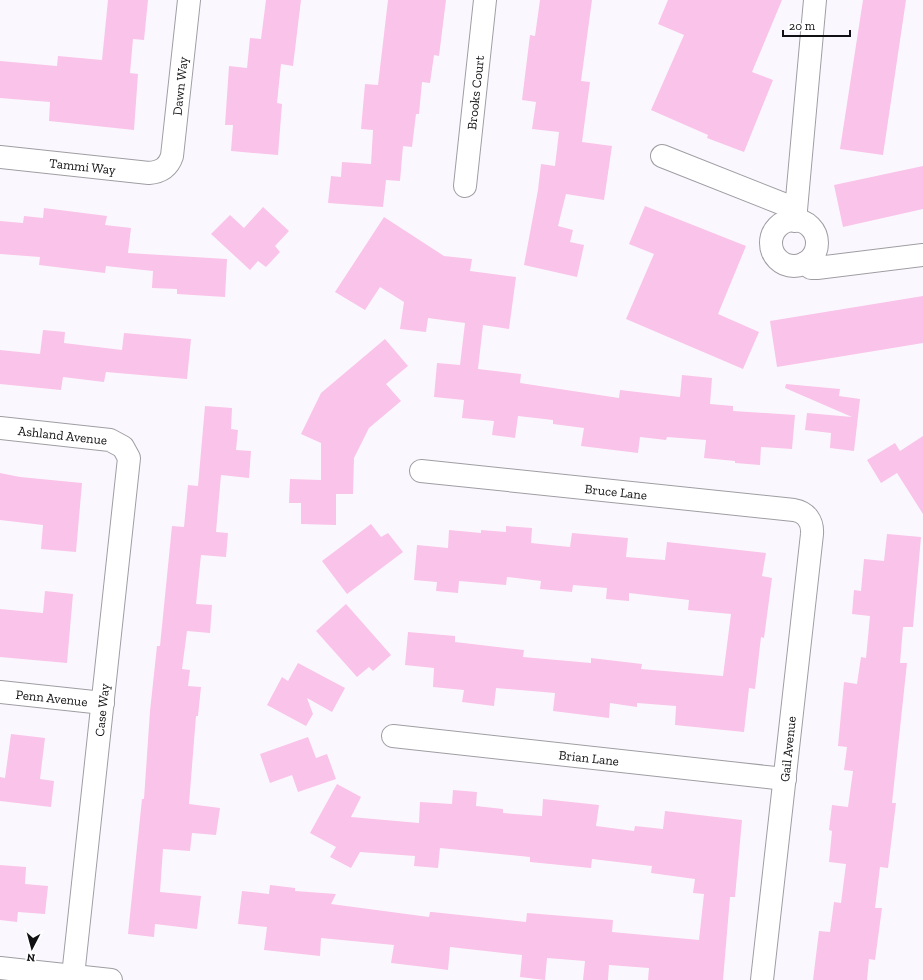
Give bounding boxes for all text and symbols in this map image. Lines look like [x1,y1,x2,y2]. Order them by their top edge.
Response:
scale bar [783,12,850,38]
text: 20 m [789,19,816,33]
street label: Brooks Court [464,54,487,131]
street label: Dawn Way [169,55,190,116]
street label: Tammi Way [48,155,117,177]
street label: Ashland Avenue [17,423,108,447]
street label: Bruce Lane [584,481,648,502]
street label: Case Way [92,682,112,737]
street label: Penn Avenue [15,686,88,709]
street label: Gail Avenue [777,715,799,783]
street label: Brian Lane [558,747,620,768]
north arrow [12,928,52,968]
text: N [26,950,36,964]

